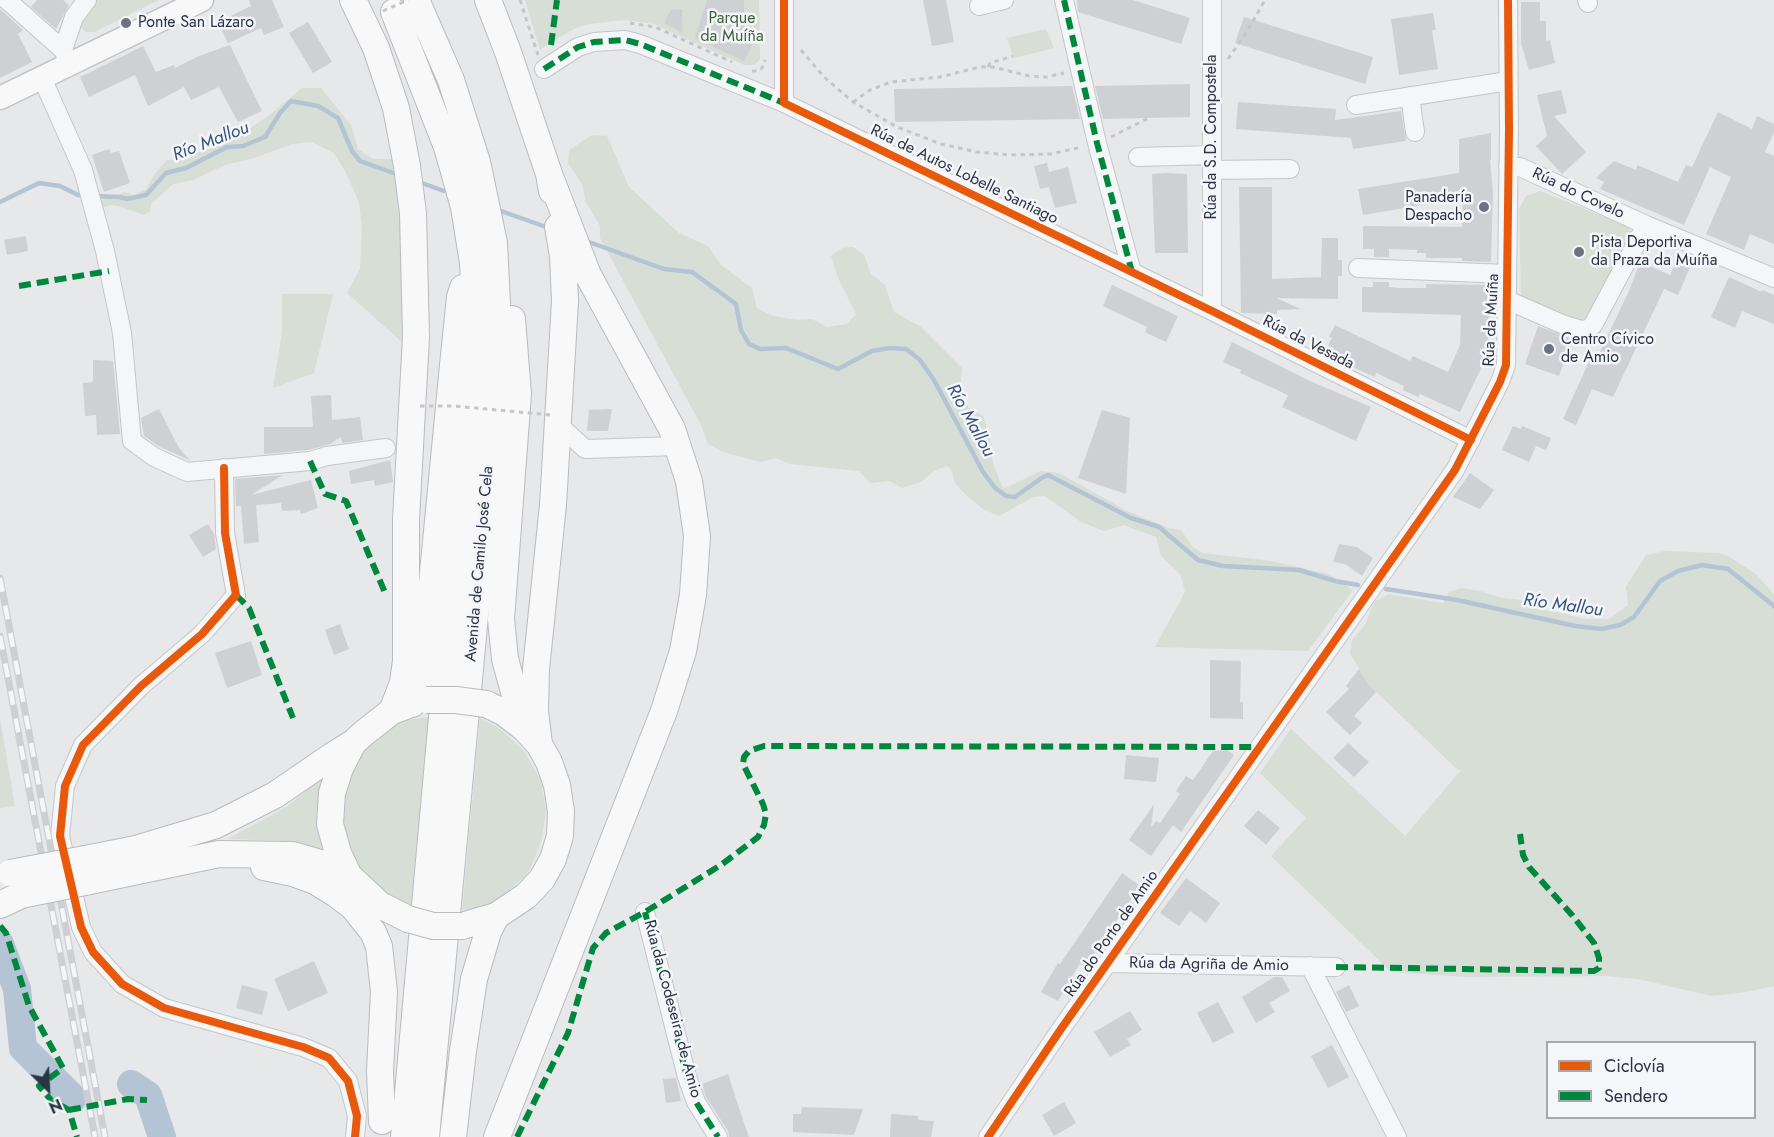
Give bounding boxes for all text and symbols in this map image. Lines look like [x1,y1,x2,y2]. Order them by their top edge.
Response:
park label: Parque da Muíña [700,9,764,47]
place label: Ponte San Lázaro [138,13,254,33]
marker: Ponte San Lázaro [119,16,133,30]
street label: Rúa da S.D. Compostela [1202,55,1222,219]
water label: Río Mallou [170,118,252,166]
street label: Rúa de Autos Lobelle Santiago [867,121,1061,229]
street label: Rúa do Covelo [1529,164,1627,224]
place label: Panadería Despacho [1405,188,1472,226]
marker: Panadería Despacho [1477,200,1491,214]
place label: Pista Deportiva da Praza da Muíña [1591,233,1717,271]
marker: Pista Deportiva da Praza da Muíña [1572,245,1586,259]
street label: Rúa da Muíña [1480,273,1504,367]
street label: Rúa da Vesada [1259,312,1357,374]
place label: Centro Cívico de Amio [1561,330,1654,368]
marker: Centro Cívico de Amio [1542,342,1556,356]
water label: Río Mallou [941,381,999,461]
street label: Avenida de Camilo José Cela [462,465,498,663]
water label: Río Mallou [1522,590,1604,622]
street label: Rúa do Porto de Amio [1061,867,1163,1001]
street label: Rúa da Codeseira de Amio [639,918,705,1100]
street label: Rúa da Agriña de Amio [1129,954,1289,976]
legend [1546,1041,1756,1119]
text: Ciclovía [1604,1053,1665,1079]
north arrow [18,1059,78,1119]
text: Sendero [1604,1083,1668,1109]
text: N [45,1093,66,1119]

